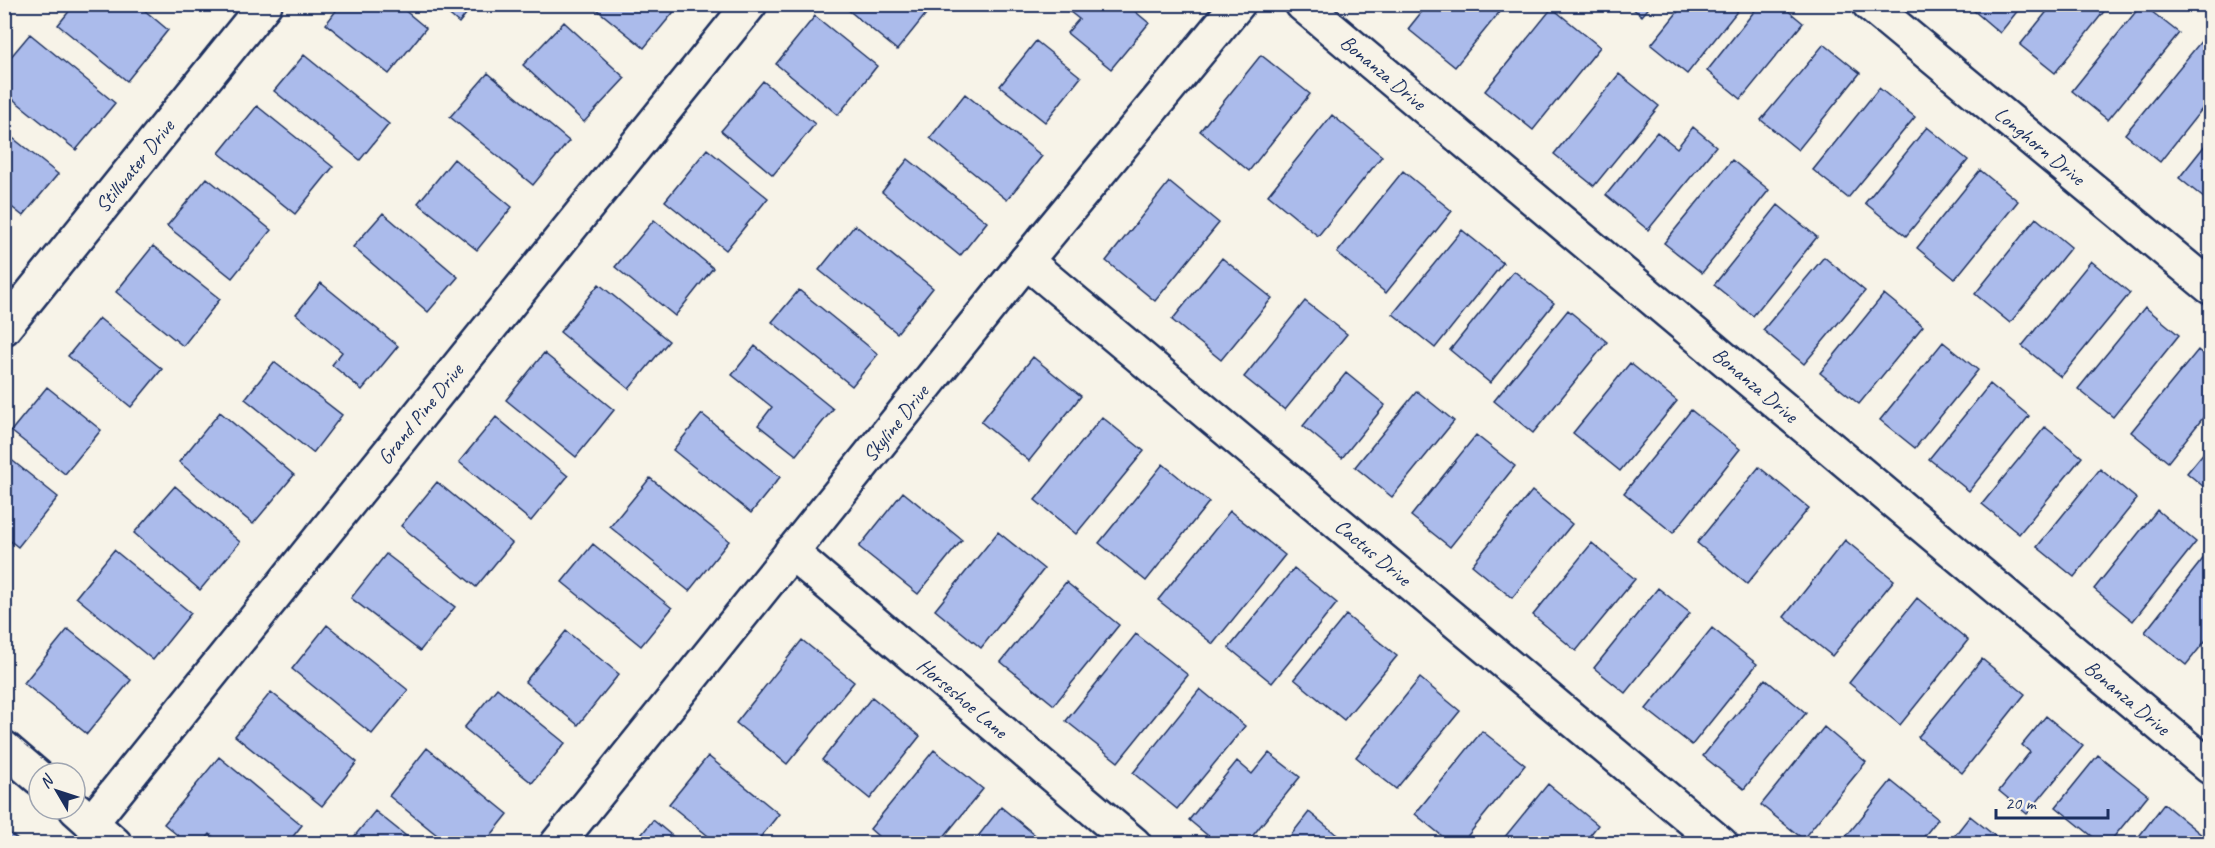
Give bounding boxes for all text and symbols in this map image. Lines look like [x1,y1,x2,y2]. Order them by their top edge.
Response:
street label: Bonanza Drive [1335,29,1432,116]
street label: Longhorn Drive [1989,101,2092,192]
street label: Stillwater Drive [89,113,181,218]
street label: Bonanza Drive [1707,342,1804,429]
street label: Grand Pine Drive [372,357,469,470]
street label: Skyline Drive [857,378,936,467]
street label: Cactus Drive [1330,513,1418,593]
street label: Horseshoe Lane [912,652,1014,744]
street label: Bonanza Drive [2079,654,2176,742]
north arrow [27,761,87,821]
text: N [35,770,59,792]
scale bar [1996,782,2108,820]
text: 20 m [2005,792,2038,814]

